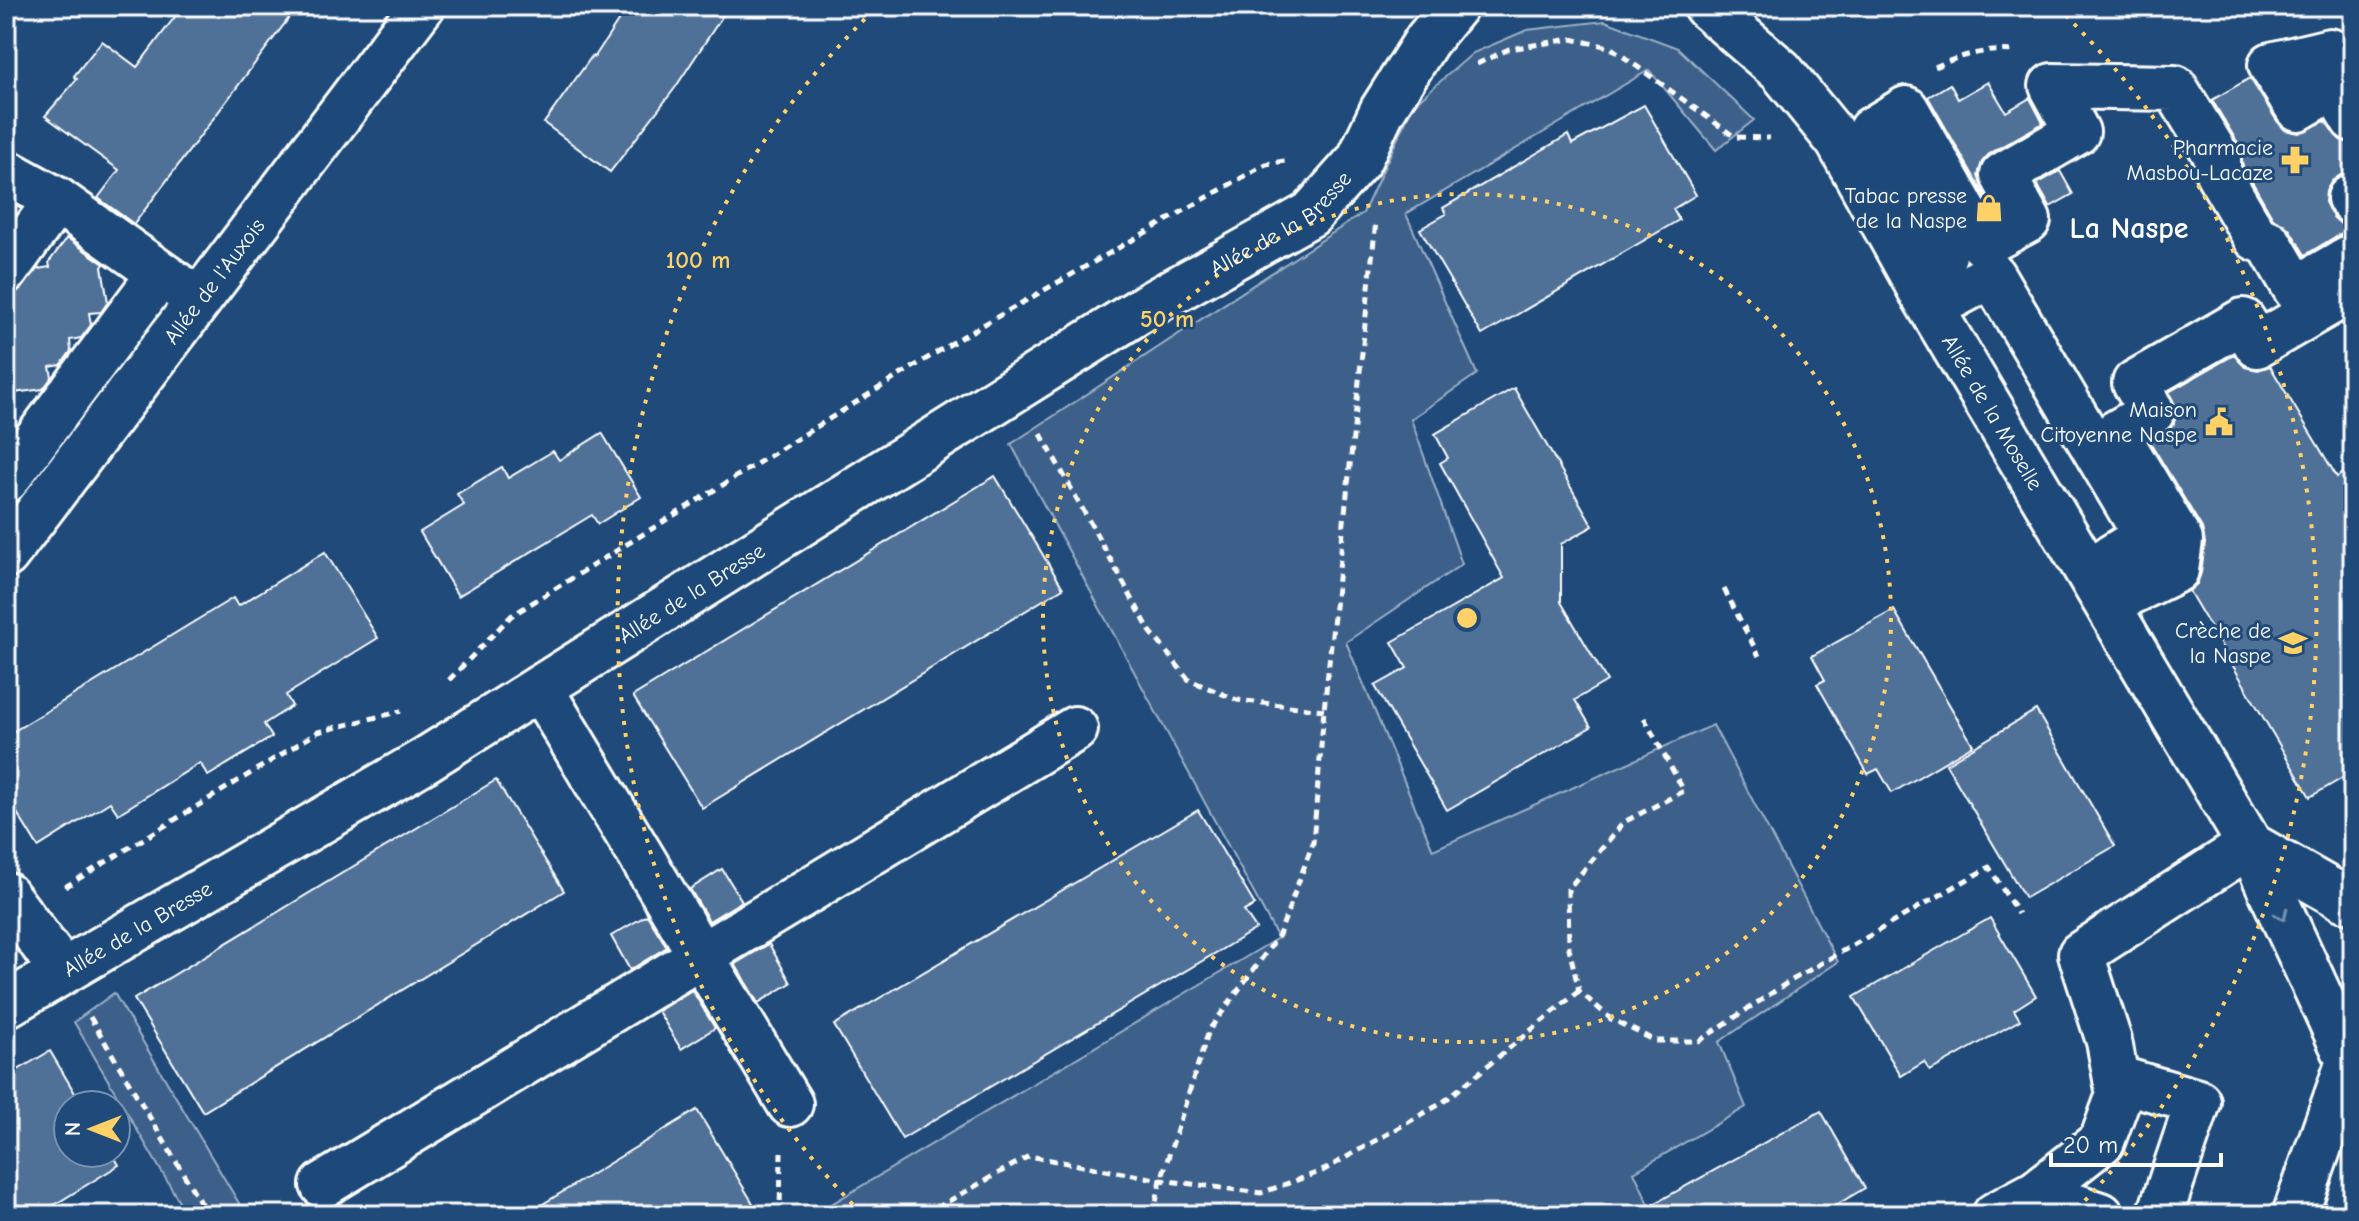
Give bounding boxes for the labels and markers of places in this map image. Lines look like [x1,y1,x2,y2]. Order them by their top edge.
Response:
place label: Pharmacie Masbou-Lacaze [2127,135,2273,186]
pharmacy icon: Pharmacie Masbou-Lacaze [2280,145,2310,175]
place label: Tabac presse de la Naspe [1845,183,1967,234]
shop icon: Tabac presse de la Naspe [1974,193,2004,223]
place label: Maison Citoyenne Naspe [2040,397,2197,448]
public building icon: Maison Citoyenne Naspe [2204,407,2234,437]
centre of rings [1453,604,1481,632]
place label: Crèche de la Naspe [2175,618,2271,669]
school or university icon: Crèche de la Naspe [2278,628,2308,658]

